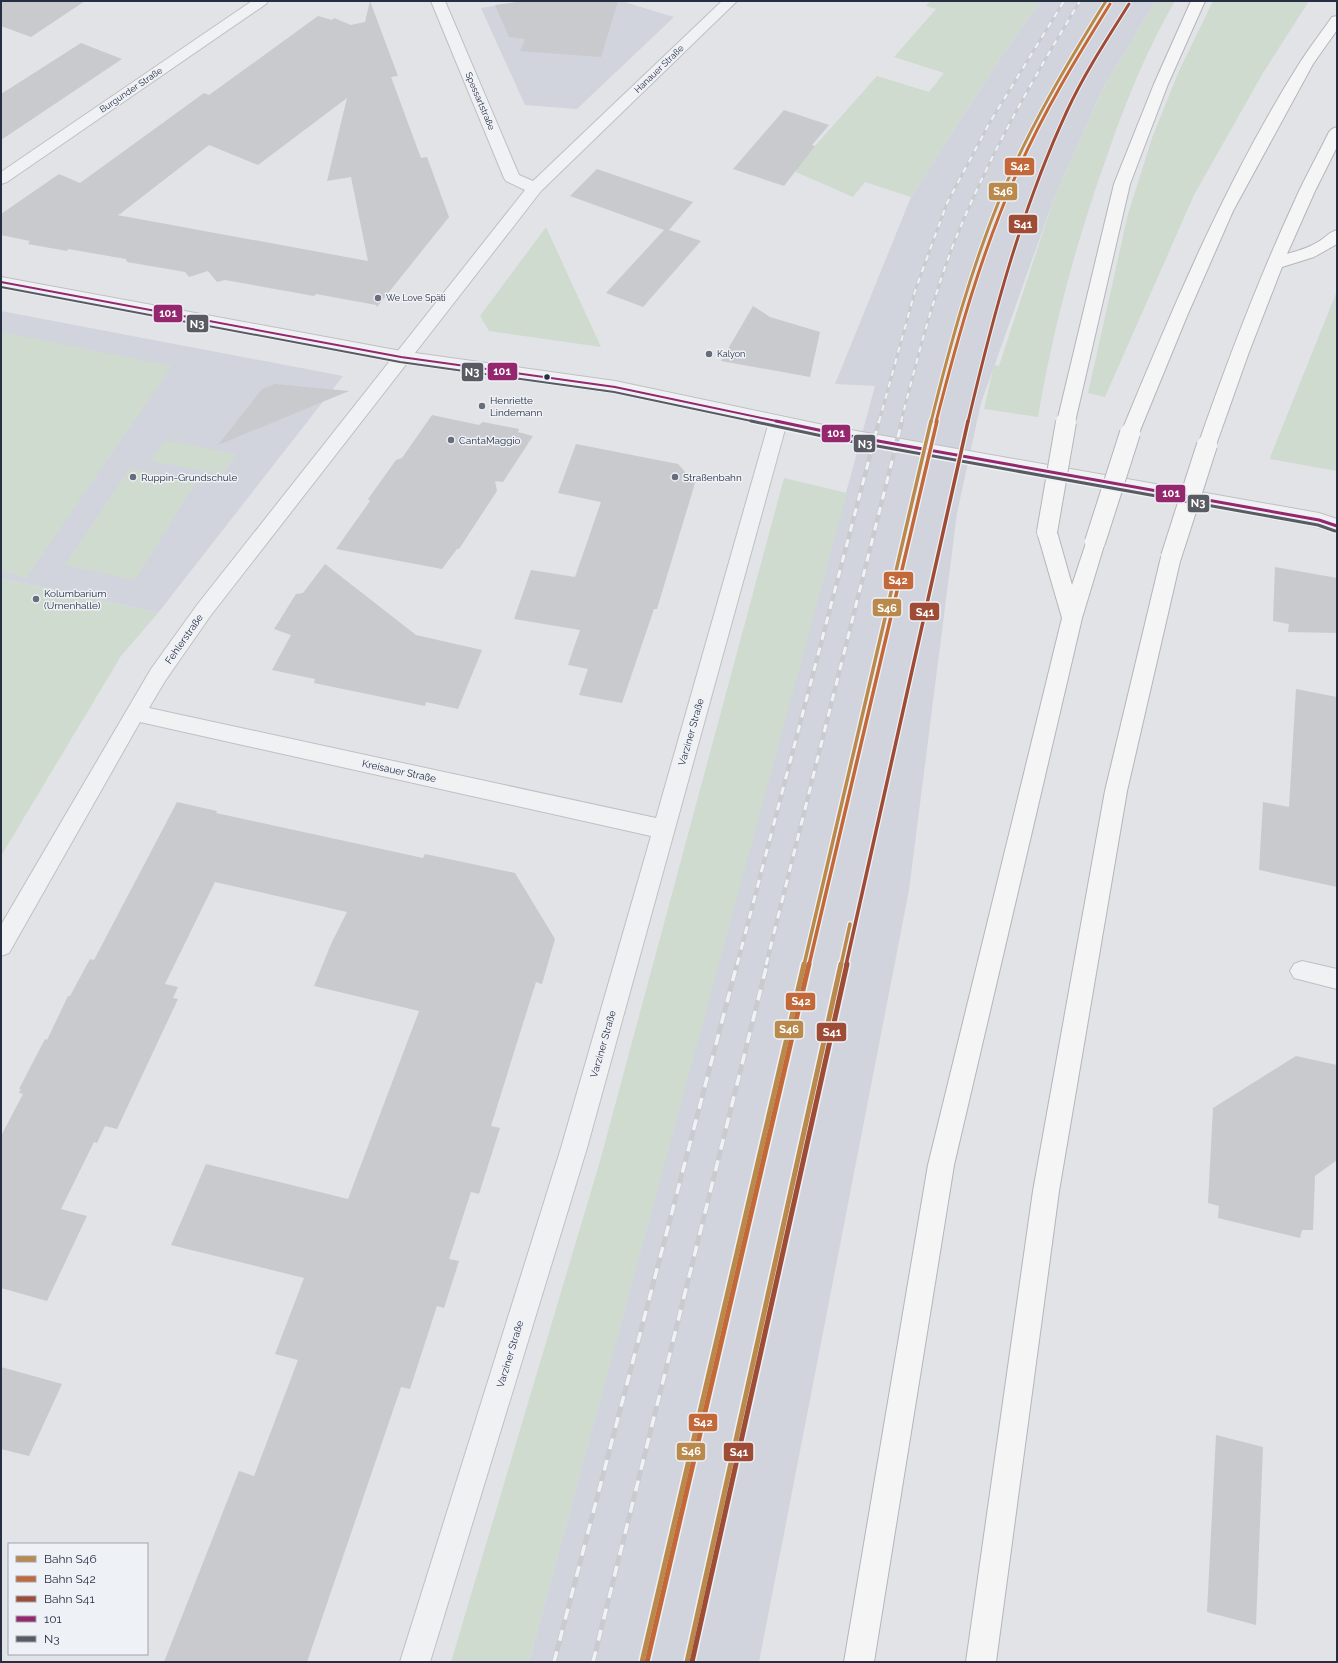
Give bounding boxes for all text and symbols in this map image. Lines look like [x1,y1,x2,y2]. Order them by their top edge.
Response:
street label: Hanauer Straße [632,43,686,95]
street label: Burgunder Straße [98,65,165,115]
street label: Spessartstraße [463,71,497,132]
line badge: S42 [1004,157,1035,176]
text: S42 [1010,160,1030,173]
line badge: S46 [988,182,1018,201]
text: S46 [993,185,1013,198]
line badge: S41 [1008,214,1038,234]
text: S41 [1014,218,1033,231]
marker: We Love Späti [373,293,383,303]
place label: We Love Späti [386,293,446,303]
line badge: 101 [153,304,183,323]
text: 101 [159,307,177,320]
line badge: N3 [186,314,209,333]
text: N3 [190,318,204,331]
marker: Kalyon [704,349,714,359]
place label: Kalyon [717,349,745,359]
line badge: N3 [461,362,484,382]
line badge: 101 [487,362,518,381]
text: 101 [493,365,511,378]
text: N3 [465,366,479,379]
unlabelled marker [542,372,552,382]
place label: Henriette Lindemann [490,395,542,418]
marker: Henriette Lindemann [477,401,487,411]
line badge: 101 [821,424,851,443]
text: 101 [827,427,845,440]
line badge: N3 [853,434,876,453]
marker: CantaMaggio [446,435,456,445]
place label: CantaMaggio [459,435,521,446]
text: N3 [858,438,872,451]
marker: Ruppin-Grundschule [128,472,138,482]
place label: Ruppin-Grundschule [141,472,237,483]
marker: Straßenbahn [670,472,680,482]
place label: Straßenbahn [683,472,742,483]
line badge: 101 [1155,484,1186,503]
text: 101 [1162,487,1180,500]
line badge: N3 [1187,494,1210,513]
text: N3 [1191,497,1205,510]
line badge: S42 [883,571,914,590]
text: S42 [888,574,908,587]
place label: Kolumbarium (Urnenhalle) [44,588,106,611]
marker: Kolumbarium (Urnenhalle) [31,594,41,604]
line badge: S46 [872,598,902,617]
text: S46 [877,602,897,615]
line badge: S41 [909,602,940,621]
text: S41 [916,606,935,619]
street label: Fehlerstraße [163,612,205,666]
street label: Varziner Straße [676,697,706,767]
street label: Kreisauer Straße [361,758,437,784]
line badge: S42 [785,992,816,1011]
text: S42 [791,995,811,1008]
street label: Varziner Straße [588,1009,618,1079]
line badge: S46 [774,1020,804,1039]
line badge: S41 [816,1022,847,1042]
text: S46 [779,1023,799,1036]
text: S41 [823,1026,842,1039]
street label: Varziner Straße [495,1319,525,1389]
line badge: S42 [688,1413,718,1432]
text: S42 [693,1416,713,1429]
line badge: S46 [676,1442,706,1461]
line badge: S41 [723,1442,754,1462]
text: S46 [681,1445,701,1458]
text: S41 [730,1446,749,1459]
legend [8,1543,148,1655]
text: Bahn S46 [44,1552,97,1566]
text: Bahn S42 [44,1572,96,1586]
text: Bahn S41 [44,1592,95,1606]
text: 101 [44,1612,62,1626]
text: N3 [44,1632,60,1646]

